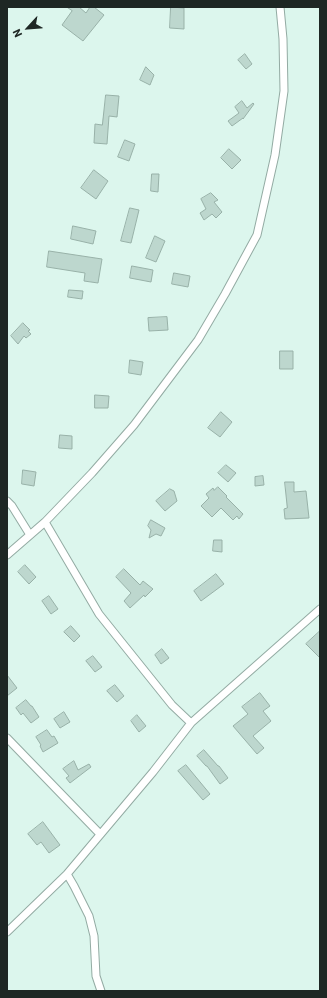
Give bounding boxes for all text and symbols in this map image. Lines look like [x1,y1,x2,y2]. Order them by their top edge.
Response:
north arrow [8,8,48,48]
text: N [9,27,24,40]

